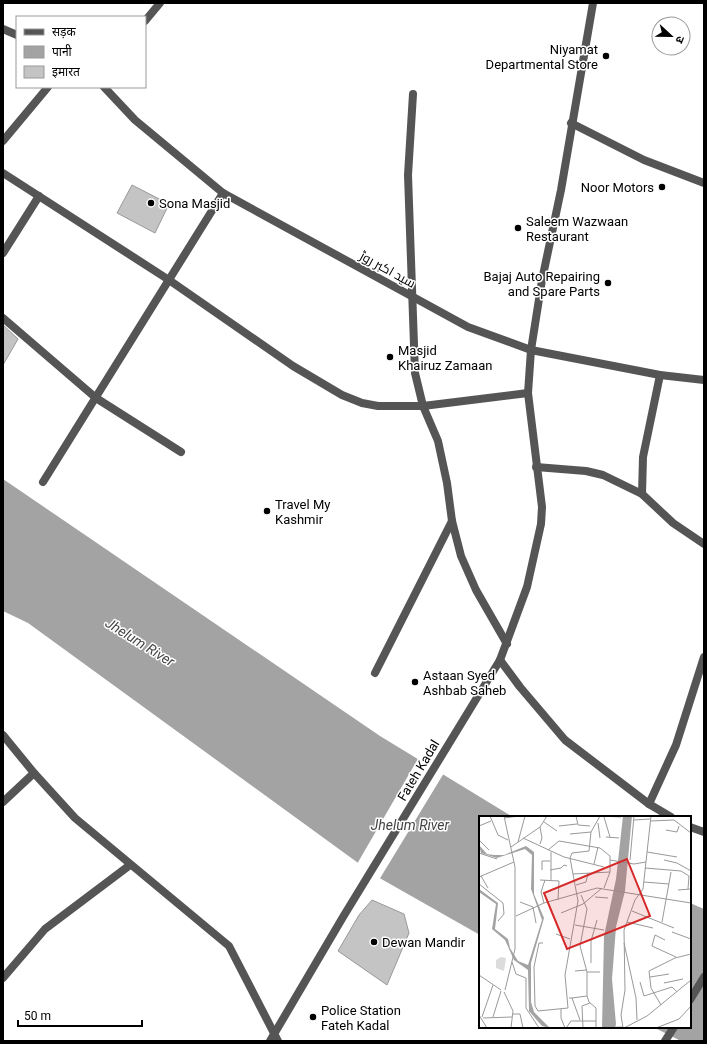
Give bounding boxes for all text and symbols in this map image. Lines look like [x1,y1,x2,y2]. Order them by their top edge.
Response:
legend [16,16,146,88]
north arrow [651,16,691,56]
text: सड़क [52,25,77,39]
text: उ [672,34,687,45]
place label: Niyamat Departmental Store [486,42,598,72]
text: पानी [52,44,73,59]
marker: Niyamat Departmental Store [601,51,611,61]
text: इमारत [52,65,81,79]
place label: Noor Motors [581,180,654,195]
marker: Noor Motors [657,182,667,192]
place label: Sona Masjid [159,196,230,211]
marker: Sona Masjid [146,198,156,208]
place label: Saleem Wazwaan Restaurant [526,214,628,244]
marker: Saleem Wazwaan Restaurant [513,223,523,233]
street label: سید اکبر روڑ [356,248,418,292]
place label: Bajaj Auto Repairing and Spare Parts [483,269,600,299]
marker: Bajaj Auto Repairing and Spare Parts [603,278,613,288]
place label: Masjid Khairuz Zamaan [398,343,492,373]
marker: Masjid Khairuz Zamaan [385,352,395,362]
place label: Travel My Kashmir [275,497,330,527]
marker: Travel My Kashmir [262,506,272,516]
water label: Jhelum River [103,614,178,670]
place label: Astaan Syed Ashbab Saheb [423,668,506,698]
marker: Astaan Syed Ashbab Saheb [410,677,420,687]
street label: Fateh Kadal [394,737,442,803]
inset map [479,816,691,1028]
water label: Jhelum River [371,817,450,833]
place label: Dewan Mandir [382,935,466,950]
marker: Dewan Mandir [369,937,379,947]
scale bar [18,1002,142,1028]
place label: Police Station Fateh Kadal [321,1003,401,1033]
text: 50 m [24,1009,51,1023]
marker: Police Station Fateh Kadal [308,1012,318,1022]

